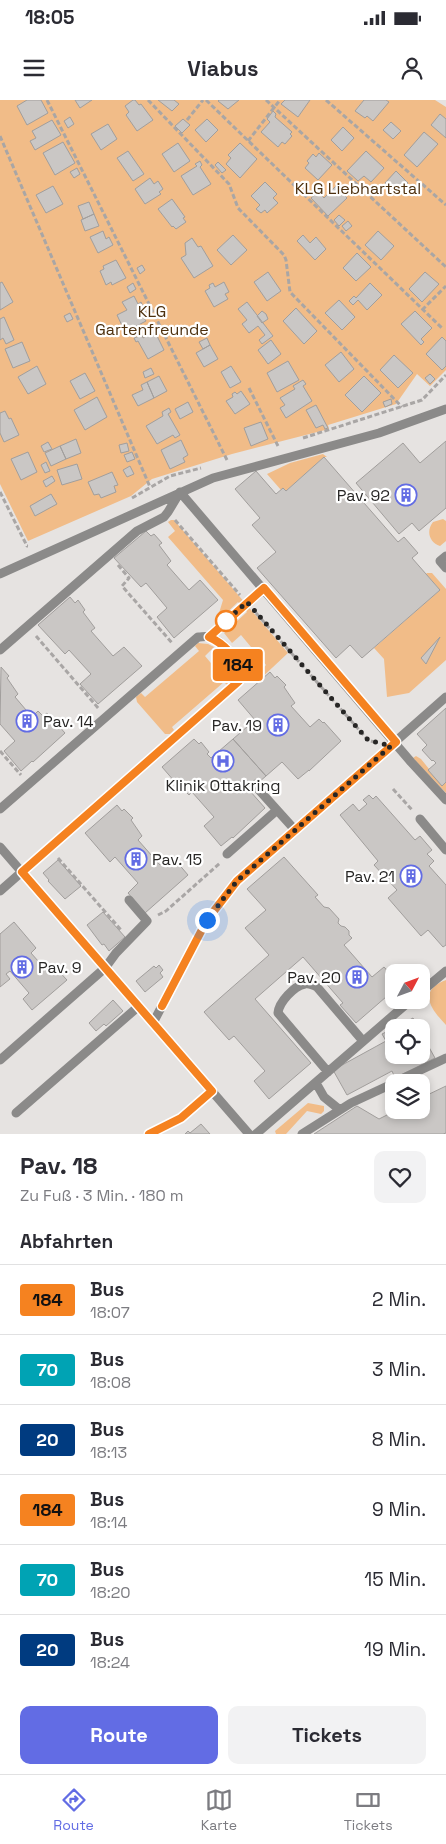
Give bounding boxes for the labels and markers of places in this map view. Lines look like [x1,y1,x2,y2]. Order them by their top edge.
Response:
building icon: Pav. 92 [394,483,418,507]
place label: Pav. 92 [337,485,390,506]
unlabelled marker [215,610,237,632]
building icon: Pav. 14 [15,709,39,733]
place label: Pav. 14 [43,711,93,732]
building icon: Pav. 19 [266,713,290,737]
place label: Pav. 19 [212,715,262,736]
hospital icon: Klinik Ottakring [211,749,235,773]
place label: Klinik Ottakring [165,775,281,796]
building icon: Pav. 15 [124,847,148,871]
place label: Pav. 15 [152,849,202,870]
building icon: Pav. 21 [399,864,423,888]
place label: Pav. 21 [345,866,395,887]
building icon: Pav. 9 [10,955,34,979]
place label: Pav. 9 [38,957,82,978]
building icon: Pav. 20 [345,965,369,989]
place label: Pav. 20 [287,967,341,988]

